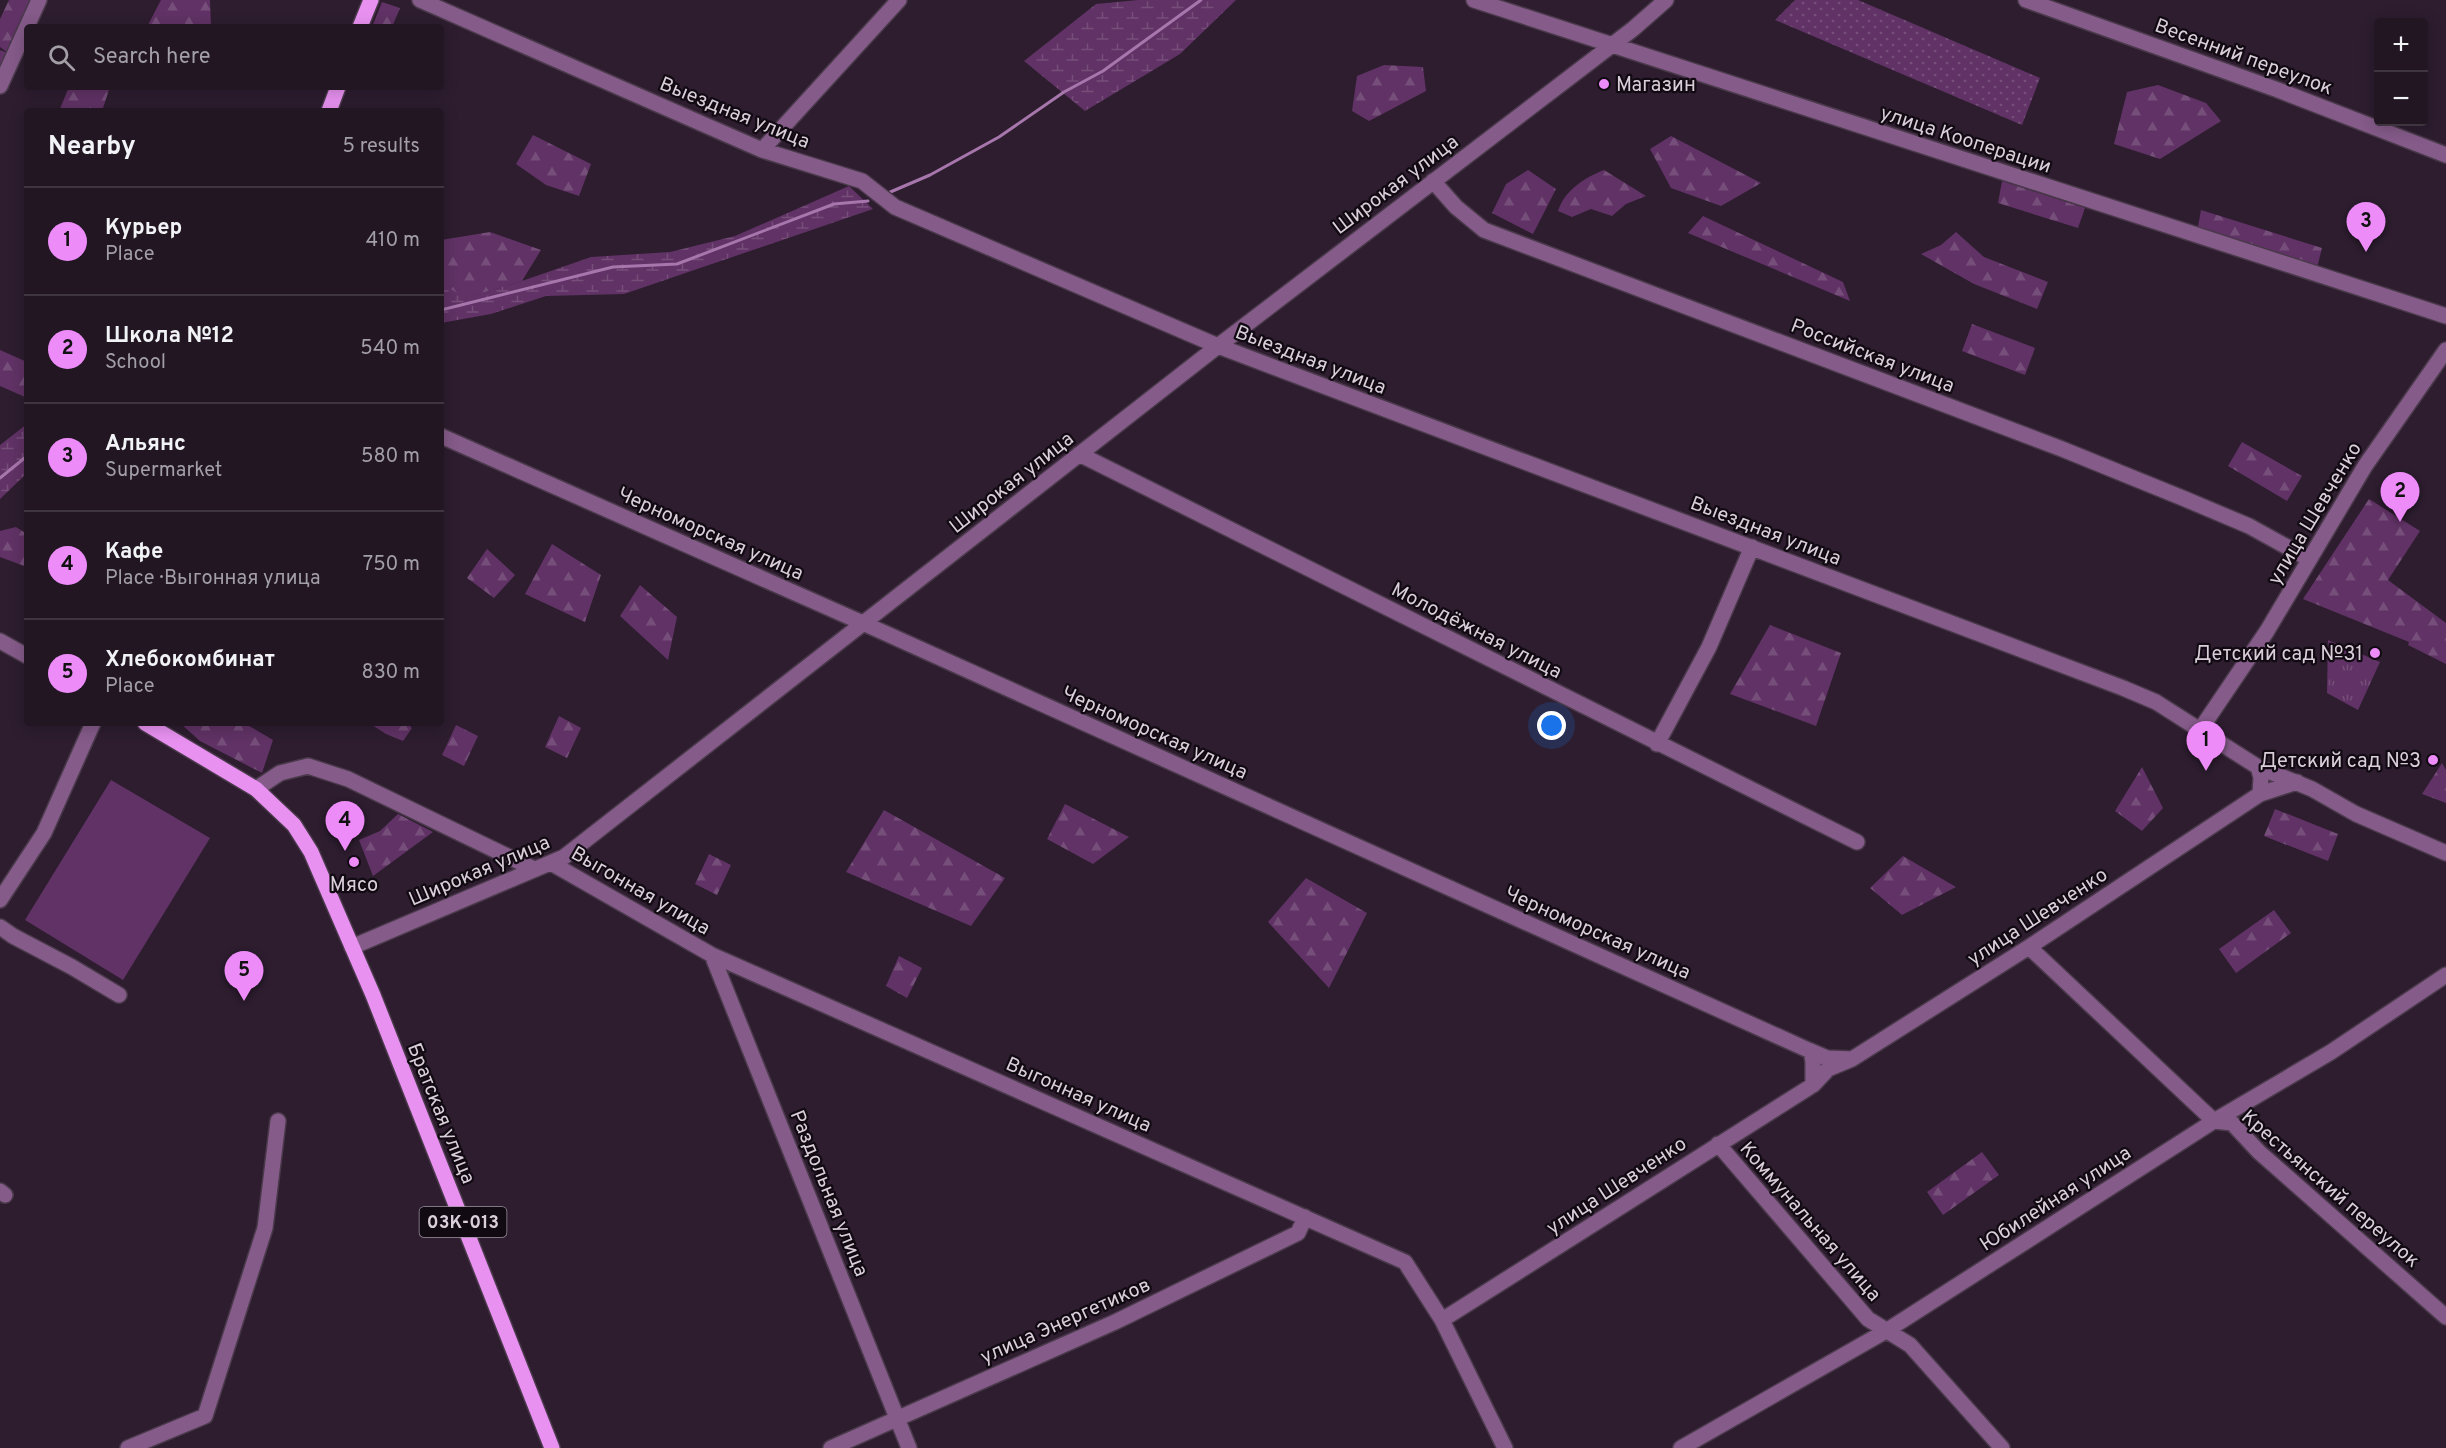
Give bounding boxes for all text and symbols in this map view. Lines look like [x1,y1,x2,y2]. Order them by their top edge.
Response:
street label: Весенний переулок [2151,14,2336,102]
map controls [2374,18,2428,126]
button: + [2374,18,2428,72]
search box [24,24,444,90]
icon: search [45,41,78,74]
text: Search here [93,44,211,71]
street label: Выездная улица [655,72,813,156]
button: − [2374,72,2428,126]
place label: Магазин [1616,73,1696,99]
marker: Магазин [1597,77,1611,91]
street label: улица Кооперации [1877,101,2054,181]
street label: Широкая улица [1328,130,1464,241]
text: Nearby [48,131,136,164]
text: 5 results [343,134,420,160]
pin: 3 [2346,202,2386,252]
text: Курьер [105,215,182,242]
text: 1 [64,228,72,254]
text: 410 m [366,228,420,254]
text: Place [105,242,155,268]
street label: Российская улица [1787,314,1958,400]
street label: Выездная улица [1231,320,1390,402]
text: Школа №12 [105,323,234,350]
text: 2 [61,336,74,362]
text: 540 m [360,336,420,362]
text: School [105,350,166,376]
street label: Широкая улица [945,427,1080,540]
text: Альянс [105,431,186,458]
street label: улица Шевченко [2263,438,2369,590]
text: 3 [62,444,74,470]
text: 580 m [361,444,420,470]
text: Supermarket [105,458,222,484]
pin: 2 [2380,472,2420,522]
street label: Черноморская улица [613,482,807,588]
street label: Выездная улица [1686,491,1845,573]
text: Кафе [105,539,163,566]
text: 4 [61,552,74,578]
text: 750 m [363,552,420,578]
text: Place · Выгонная улица [105,566,321,592]
street label: Молодёжная улица [1386,578,1566,686]
place label: Детский сад №31 [2194,642,2363,668]
marker: Детский сад №31 [2368,646,2382,660]
text: Хлебокомбинат [105,647,275,674]
text: 5 [61,660,74,686]
text: 830 m [361,660,420,686]
text: Place [105,674,155,700]
street label: Черноморская улица [1057,681,1251,787]
your location [1537,711,1566,740]
pin: 1 [2186,722,2226,771]
place label: Детский сад №3 [2260,749,2421,775]
marker: Детский сад №3 [2426,753,2440,767]
pin: 4 [326,802,364,851]
street label: Широкая улица [405,830,554,913]
street label: Выгонная улица [566,841,714,942]
marker: Мясо [347,855,361,869]
street label: улица Шевченко [1963,863,2113,973]
place label: Мясо [330,873,378,899]
street label: Черноморская улица [1500,881,1694,987]
pin: 5 [224,952,264,1001]
street label: Братская улица [400,1039,480,1188]
street label: Выгонная улица [1001,1052,1155,1140]
street label: Крестьянский переулок [2235,1105,2424,1274]
street label: Раздольная улица [783,1107,873,1281]
street label: улица Шевченко [1542,1132,1692,1242]
street label: Коммунальная улица [1733,1137,1886,1308]
street label: Юбилейная улица [1975,1141,2137,1258]
road number: 03К-013 [420,1207,506,1237]
street label: улица Энергетиков [977,1273,1155,1371]

